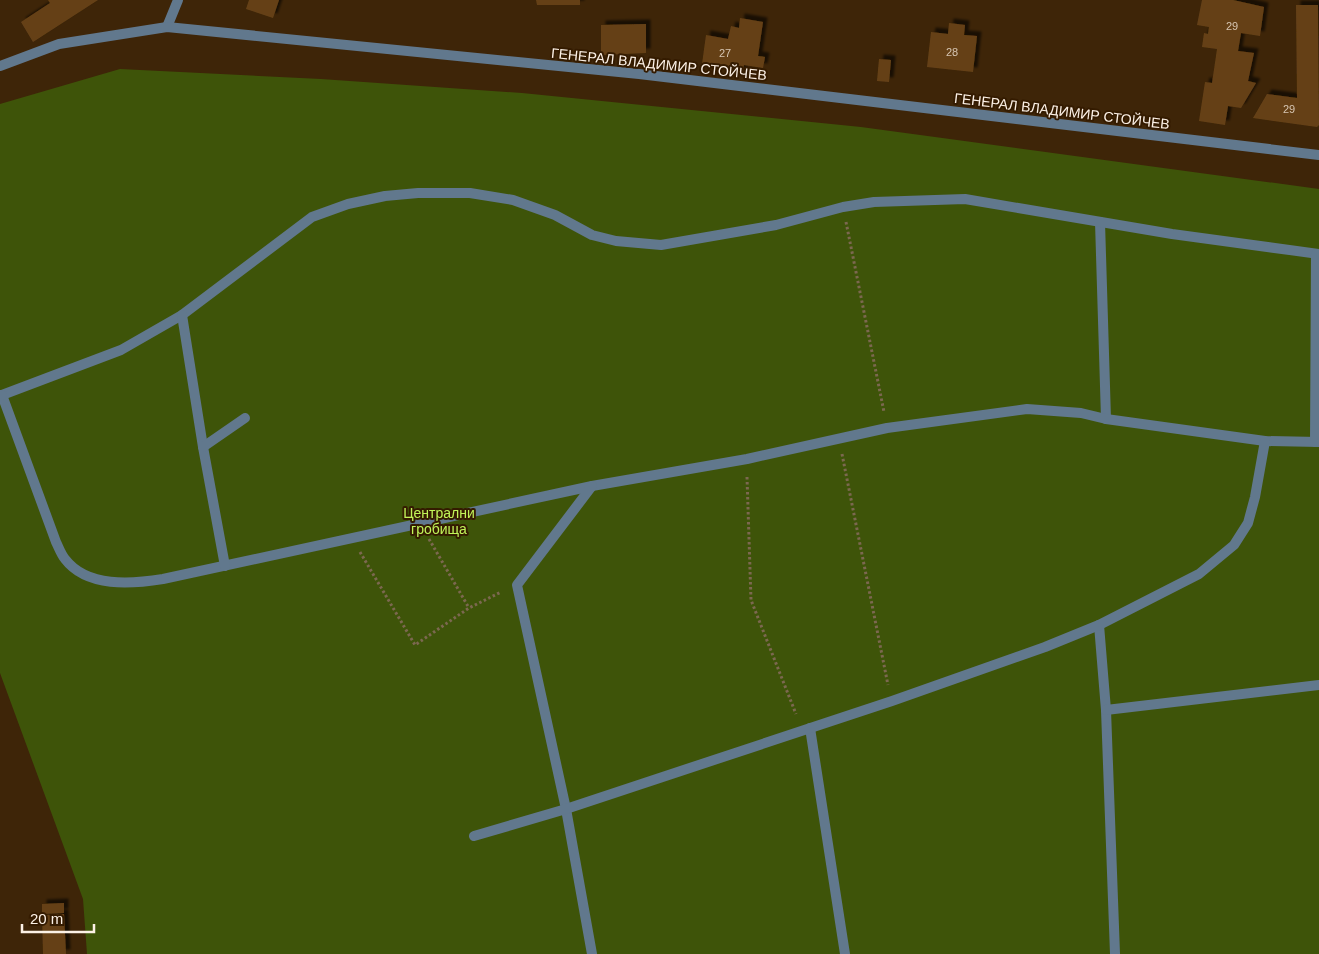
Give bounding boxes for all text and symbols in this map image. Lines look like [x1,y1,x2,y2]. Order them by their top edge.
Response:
house number: 29 [1226,20,1238,32]
street label: ГЕНЕРАЛ ВЛАДИМИР СТОЙЧЕВ [550,44,768,83]
house number: 28 [946,46,958,58]
house number: 27 [719,47,731,59]
street label: ГЕНЕРАЛ ВЛАДИМИР СТОЙЧЕВ [953,89,1171,132]
house number: 29 [1283,103,1295,115]
park label: Централни гробища [403,505,475,537]
scale bar [22,902,95,934]
text: 20 m [30,910,63,927]

